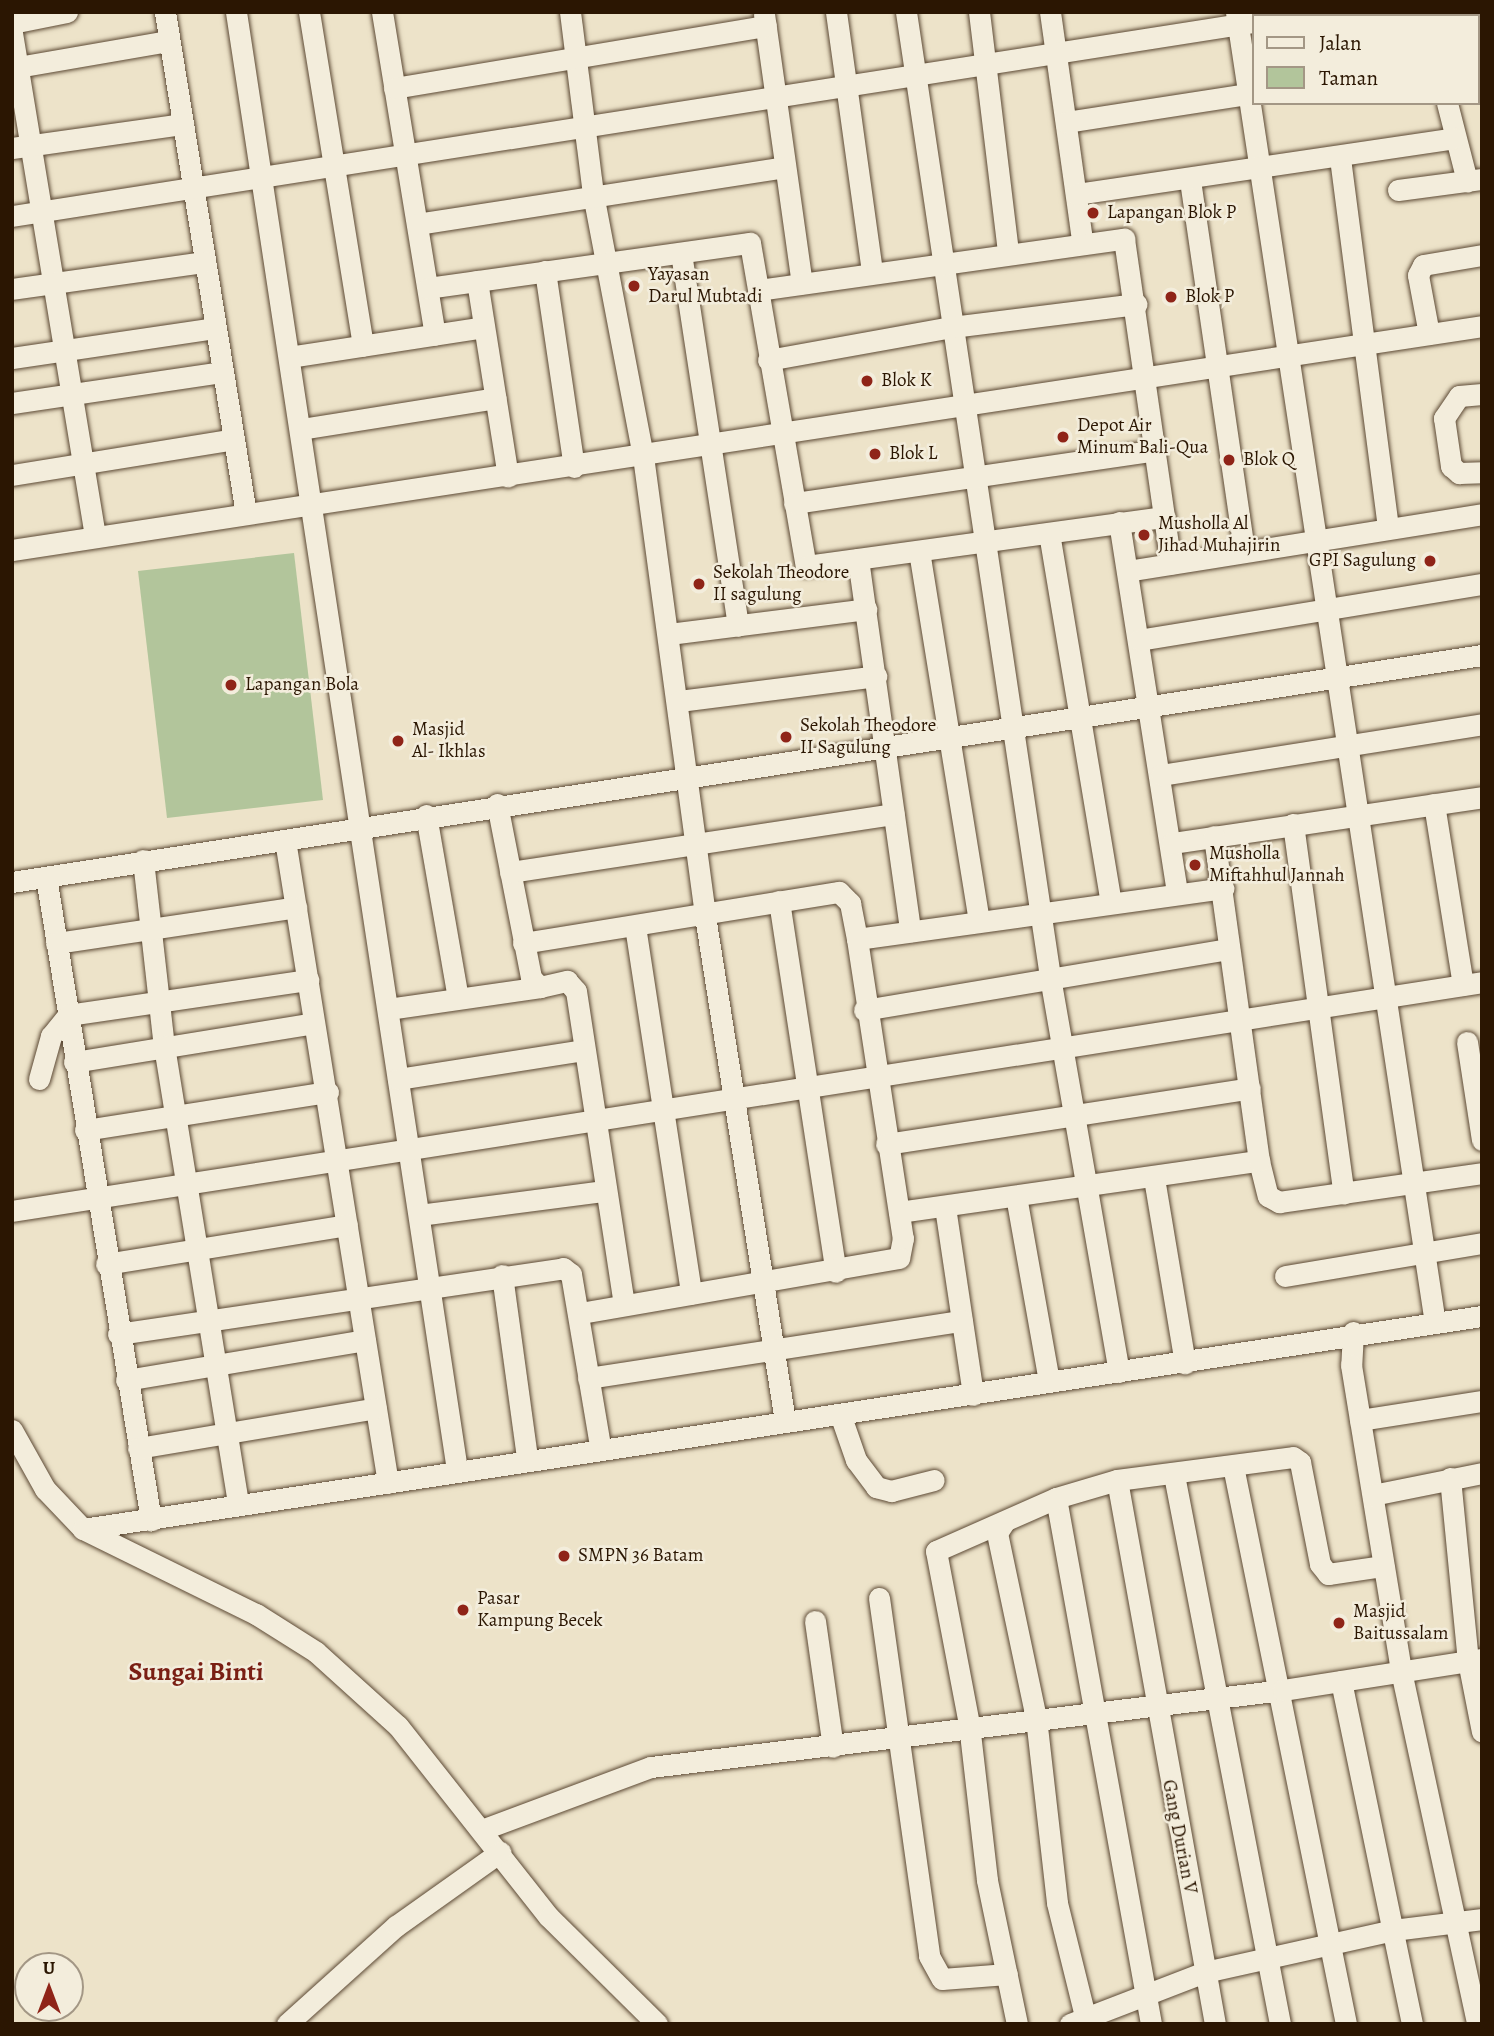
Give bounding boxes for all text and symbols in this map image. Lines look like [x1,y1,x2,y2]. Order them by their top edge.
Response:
legend [1252,14,1480,105]
text: Jalan [1319,29,1361,57]
text: Taman [1319,64,1378,92]
place label: Lapangan Blok P [1107,202,1236,224]
marker: Lapangan Blok P [1085,205,1101,221]
place label: Yayasan Darul Mubtadi [648,264,762,308]
marker: Yayasan Darul Mubtadi [626,278,642,294]
place label: Blok P [1185,286,1234,308]
marker: Blok P [1163,289,1179,305]
place label: Blok K [881,370,932,392]
marker: Blok K [859,373,875,389]
place label: Depot Air Minum Bali-Qua [1077,415,1208,459]
marker: Depot Air Minum Bali-Qua [1055,429,1071,445]
place label: Blok L [889,443,937,465]
marker: Blok L [867,446,883,462]
place label: Blok Q [1243,449,1295,471]
marker: Blok Q [1221,452,1237,468]
place label: Musholla Al Jihad Muhajirin [1158,513,1280,557]
marker: Musholla Al Jihad Muhajirin [1136,527,1152,543]
place label: GPI Sagulung [1309,550,1416,572]
marker: GPI Sagulung [1422,553,1438,569]
place label: Sekolah Theodore II sagulung [713,562,849,606]
marker: Sekolah Theodore II sagulung [691,576,707,592]
place label: Lapangan Bola [245,674,359,696]
marker: Lapangan Bola [223,677,239,693]
place label: Sekolah Theodore II Sagulung [800,715,936,759]
place label: Masjid Al- Ikhlas [412,719,486,763]
marker: Sekolah Theodore II Sagulung [778,729,794,745]
marker: Masjid Al- Ikhlas [390,733,406,749]
place label: Musholla Miftahhul Jannah [1209,843,1345,887]
marker: Musholla Miftahhul Jannah [1187,857,1203,873]
place label: SMPN 36 Batam [578,1545,704,1567]
marker: SMPN 36 Batam [556,1548,572,1564]
place label: Pasar Kampung Becek [477,1588,603,1632]
place label: Masjid Baitussalam [1353,1601,1449,1645]
marker: Pasar Kampung Becek [455,1602,471,1618]
marker: Masjid Baitussalam [1331,1615,1347,1631]
district label: Sungai Binti [128,1656,264,1688]
street label: Gang Durian V [1157,1778,1201,1896]
north arrow [14,1952,84,2022]
text: U [43,1955,55,1981]

